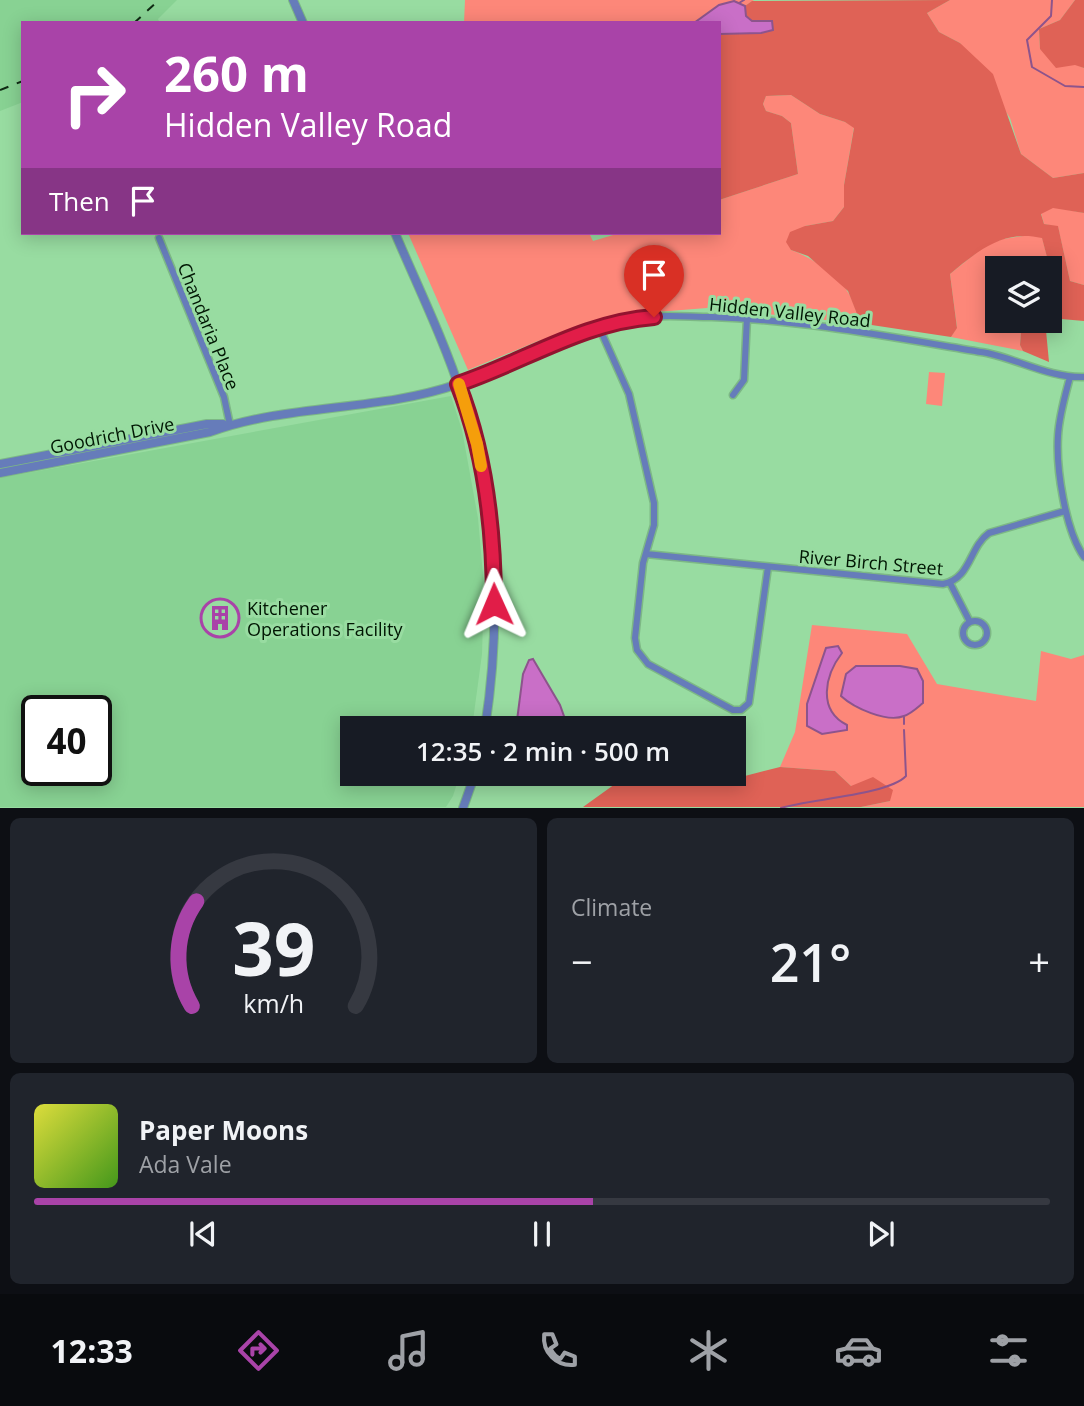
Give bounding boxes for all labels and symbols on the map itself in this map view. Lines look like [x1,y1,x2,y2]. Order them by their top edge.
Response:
pin [624,245,684,317]
street label: Chandaria Place [173,259,245,393]
street label: Hidden Valley Road [708,292,872,332]
street label: Goodrich Drive [48,411,176,459]
street label: River Birch Street [798,544,944,580]
position arrow [457,567,531,641]
place label: Kitchener Operations Facility [247,596,404,641]
building icon: Kitchener Operations Facility [199,597,241,639]
speed limit sign: 40 [21,695,112,786]

